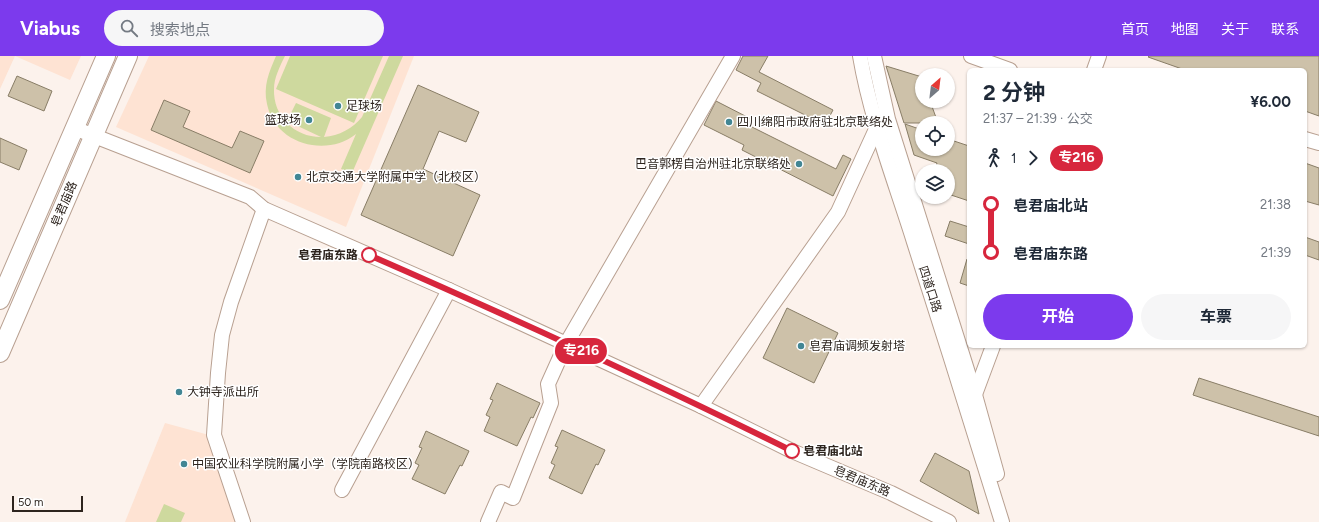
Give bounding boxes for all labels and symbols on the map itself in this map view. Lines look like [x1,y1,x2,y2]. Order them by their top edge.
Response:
north arrow [915,68,955,108]
place label: 足球场 [346,99,382,113]
marker: 足球场 [333,101,343,111]
place label: 篮球场 [265,113,301,127]
marker: 篮球场 [304,115,314,125]
place label: 四川绵阳市政府驻北京联络处 [737,115,893,129]
marker: 四川绵阳市政府驻北京联络处 [724,117,734,127]
place label: 巴音郭楞自治州驻北京联络处 [635,157,791,171]
marker: 巴音郭楞自治州驻北京联络处 [794,159,804,169]
place label: 北京交通大学附属中学（北校区） [306,170,486,184]
marker: 北京交通大学附属中学（北校区） [293,172,303,182]
street label: 皂君庙路 [48,179,80,229]
marker: 皂君庙东路 [361,247,377,263]
place label: 皂君庙东路 [298,248,358,262]
street label: 四道口路 [916,264,944,314]
line badge: 专216 [553,338,609,364]
place label: 皂君庙调频发射塔 [809,339,905,353]
marker: 皂君庙调频发射塔 [796,341,806,351]
place label: 大钟寺派出所 [187,385,259,399]
marker: 大钟寺派出所 [174,387,184,397]
marker: 皂君庙北站 [784,443,800,459]
place label: 皂君庙北站 [803,444,863,458]
place label: 中国农业科学院附属小学（学院南路校区） [192,457,420,471]
marker: 中国农业科学院附属小学（学院南路校区） [179,459,189,469]
street label: 皂君庙东路 [832,463,892,499]
scale bar [12,494,83,513]

